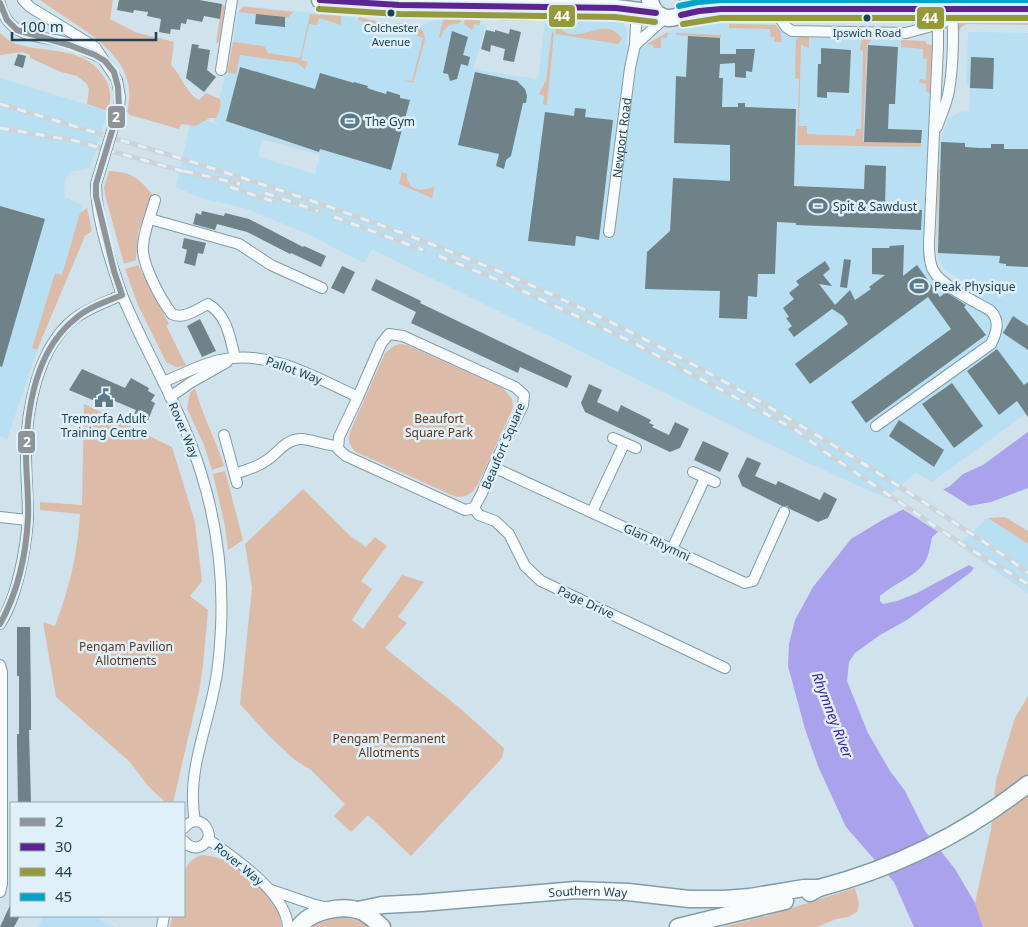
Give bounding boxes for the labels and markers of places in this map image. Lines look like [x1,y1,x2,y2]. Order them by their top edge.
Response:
marker: Colchester Avenue [386,8,396,18]
marker: Ipswich Road [862,13,872,23]
place label: Colchester Avenue [364,20,419,49]
place label: Ipswich Road [833,25,901,40]
sports icon: The Gym [339,110,361,132]
place label: The Gym [365,113,415,130]
sports icon: Spit & Sawdust [807,195,829,217]
place label: Spit & Sawdust [833,198,918,215]
sports icon: Peak Physique [908,275,930,297]
place label: Peak Physique [934,278,1016,295]
public building icon: Tremorfa Adult Training Centre [93,387,115,409]
place label: Tremorfa Adult Training Centre [61,410,148,441]

